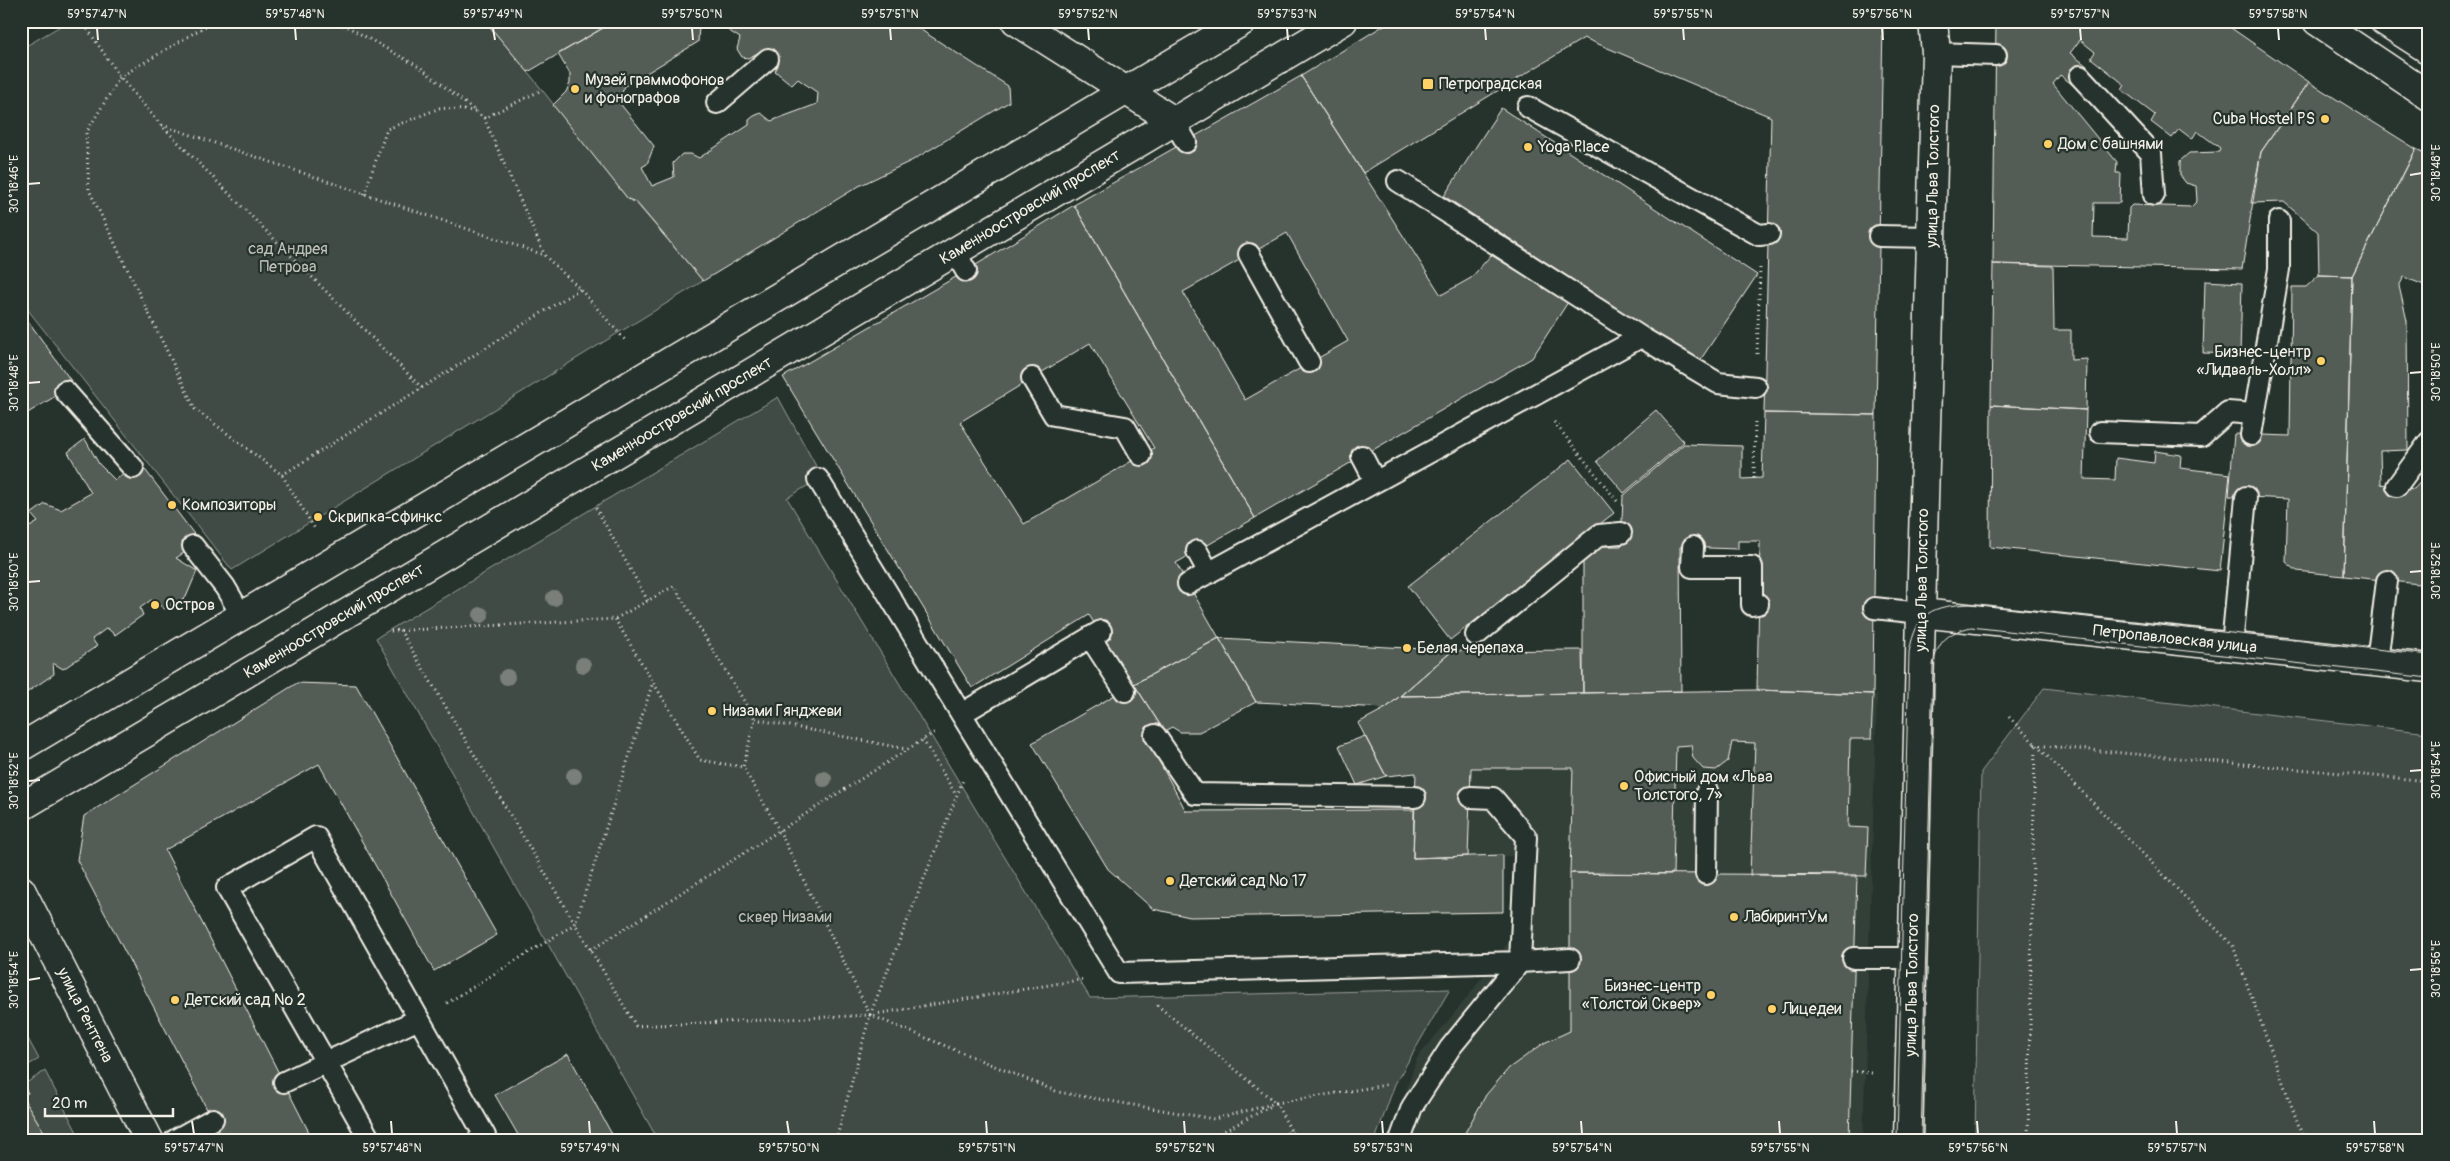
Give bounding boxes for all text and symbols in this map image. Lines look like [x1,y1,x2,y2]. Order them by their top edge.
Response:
text: 59°57'47"N [67,7,127,22]
text: 59°57'48"N [265,7,325,22]
text: 59°57'49"N [463,7,523,22]
text: 59°57'50"N [662,7,722,22]
text: 59°57'51"N [861,7,919,22]
text: 59°57'52"N [1058,7,1118,22]
text: 59°57'53"N [1257,7,1317,22]
text: 59°57'54"N [1455,7,1515,22]
text: 59°57'55"N [1653,7,1713,22]
text: 59°57'56"N [1852,7,1912,22]
text: 59°57'57"N [2050,7,2110,22]
text: 59°57'58"N [2249,7,2307,22]
place label: Музей граммофонов и фонографов [585,70,725,108]
place label: Петроградская [1439,74,1542,94]
marker: Петроградская [1421,77,1435,91]
marker: Музей граммофонов и фонографов [569,83,581,95]
street label: улица Льва Толстого [1922,104,1944,249]
place label: Cuba Hostel PS [2213,109,2315,129]
marker: Cuba Hostel PS [2319,113,2331,125]
place label: Дом с башнями [2057,134,2163,154]
place label: Yoga Place [1537,137,1610,157]
marker: Дом с башнями [2042,138,2054,150]
marker: Yoga Place [1522,141,1534,153]
text: 30°18'48"E [2429,144,2444,202]
street label: Каменноостровский проспект [936,145,1124,269]
text: 30°18'46"E [7,155,22,213]
park label: сад Андрея Петрова [248,239,328,277]
place label: Бизнес-центр «Лидваль-Холл» [2197,342,2311,380]
text: 30°18'50"E [2429,342,2444,402]
street label: Каменноостровский проспект [588,352,776,476]
text: 30°18'48"E [7,354,22,412]
marker: Бизнес-центр «Лидваль-Холл» [2315,355,2327,367]
place label: Композиторы [182,495,276,515]
marker: Композиторы [166,499,178,511]
place label: Скрипка-сфинкс [328,507,442,527]
street label: улица Льва Толстого [1911,508,1933,653]
marker: Скрипка-сфинкс [312,511,324,523]
text: 30°18'52"E [2429,542,2444,600]
text: 30°18'50"E [7,552,22,612]
street label: Каменноостровский проспект [240,559,428,683]
place label: Остров [165,595,215,615]
marker: Остров [149,599,161,611]
street label: Петропавловская улица [2092,620,2258,658]
place label: Белая черепаха [1417,638,1524,658]
marker: Белая черепаха [1401,642,1413,654]
place label: Низами Гянджеви [722,701,841,721]
marker: Низами Гянджеви [706,705,718,717]
text: 30°18'54"E [2429,741,2444,799]
text: 30°18'52"E [7,752,22,810]
place label: Офисный дом «Льва Толстого, 7» [1634,767,1773,805]
marker: Офисный дом «Льва Толстого, 7» [1618,780,1630,792]
place label: Детский сад № 17 [1179,871,1307,891]
marker: Детский сад № 17 [1164,875,1176,887]
park label: сквер Низами [738,907,832,927]
place label: ЛабиринтУм [1743,907,1828,927]
marker: ЛабиринтУм [1728,911,1740,923]
street label: улица Льва Толстого [1901,913,1923,1058]
text: 30°18'56"E [2429,940,2444,998]
text: 30°18'54"E [7,951,22,1009]
street label: улица Рентгена [52,963,117,1066]
place label: Бизнес-центр «Толстой Сквер» [1582,976,1701,1014]
marker: Бизнес-центр «Толстой Сквер» [1705,989,1717,1001]
place label: Детский сад № 2 [184,990,306,1010]
marker: Детский сад № 2 [169,994,181,1006]
place label: Лицедеи [1781,999,1841,1019]
marker: Лицедеи [1766,1003,1778,1015]
scale bar [45,1086,172,1118]
text: 20 m [52,1094,87,1113]
text: 59°57'47"N [164,1141,224,1156]
text: 59°57'48"N [362,1141,422,1156]
text: 59°57'49"N [560,1141,620,1156]
text: 59°57'50"N [759,1141,819,1156]
text: 59°57'51"N [958,1141,1016,1156]
text: 59°57'52"N [1155,1141,1215,1156]
text: 59°57'53"N [1353,1141,1413,1156]
text: 59°57'54"N [1552,1141,1612,1156]
text: 59°57'55"N [1750,1141,1810,1156]
text: 59°57'56"N [1948,1141,2008,1156]
text: 59°57'57"N [2147,1141,2207,1156]
text: 59°57'58"N [2346,1141,2404,1156]

